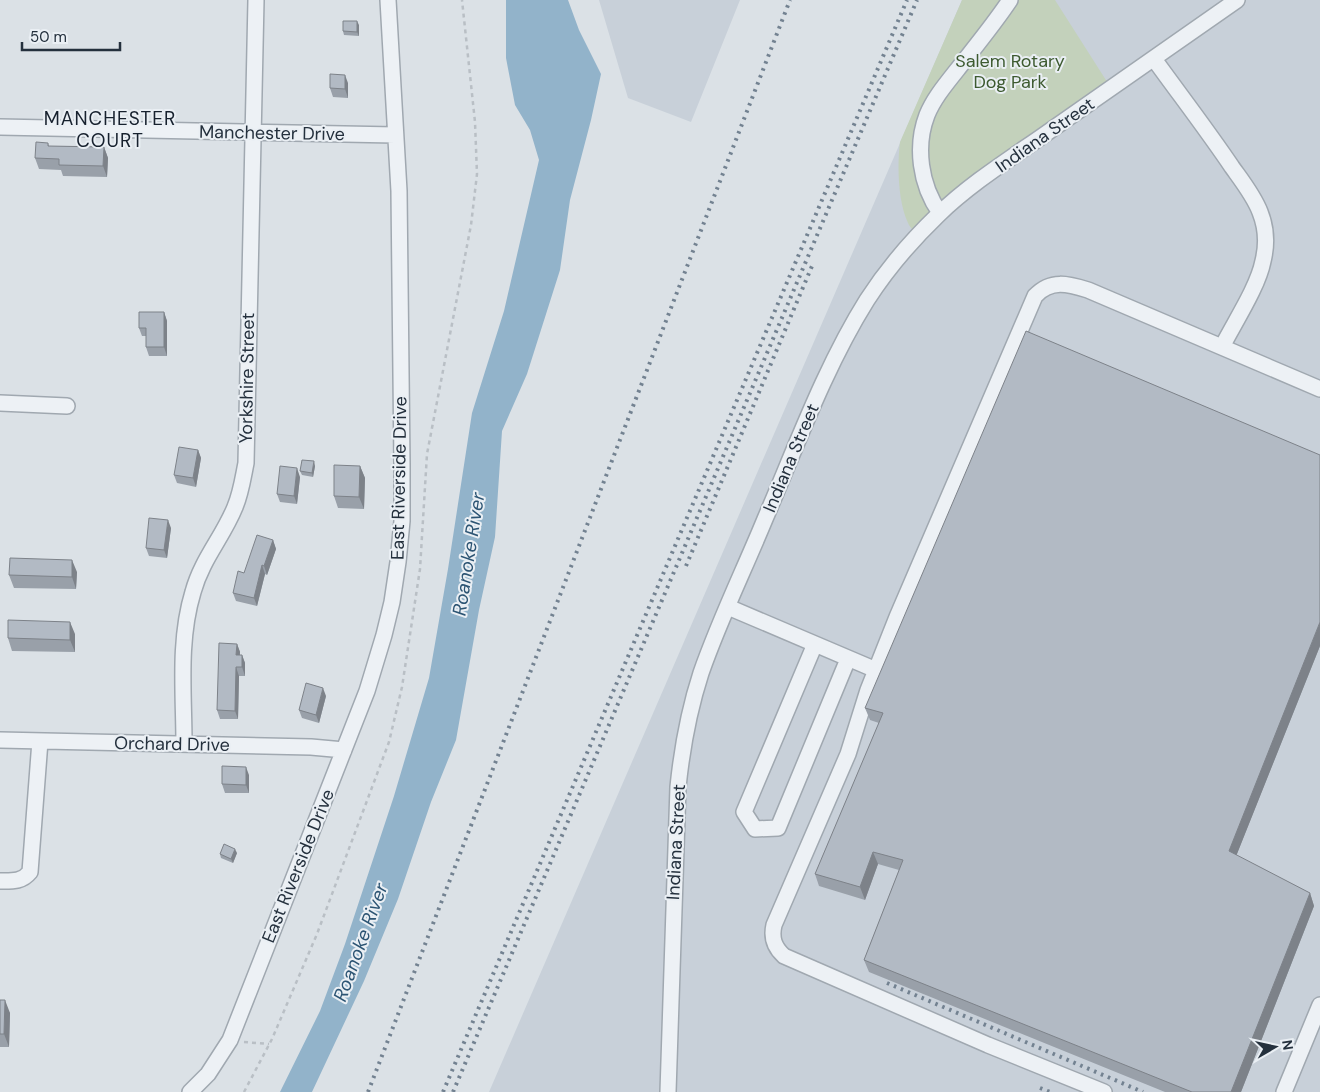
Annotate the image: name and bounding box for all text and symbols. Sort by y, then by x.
scale bar [22,20,120,52]
text: 50 m [30,27,67,47]
park label: Salem Rotary Dog Park [955,49,1065,94]
street label: Indiana Street [991,92,1099,178]
district label: MANCHESTER COURT [44,106,176,153]
street label: Manchester Drive [199,120,345,146]
street label: Yorkshire Street [234,312,260,444]
street label: East Riverside Drive [386,396,412,560]
street label: Indiana Street [757,400,825,516]
water label: Roanoke River [446,490,491,617]
street label: Orchard Drive [114,731,230,757]
street label: Indiana Street [661,784,691,900]
street label: East Riverside Drive [256,786,340,946]
water label: Roanoke River [327,879,394,1005]
north arrow [1250,1022,1300,1072]
text: N [1278,1039,1298,1051]

